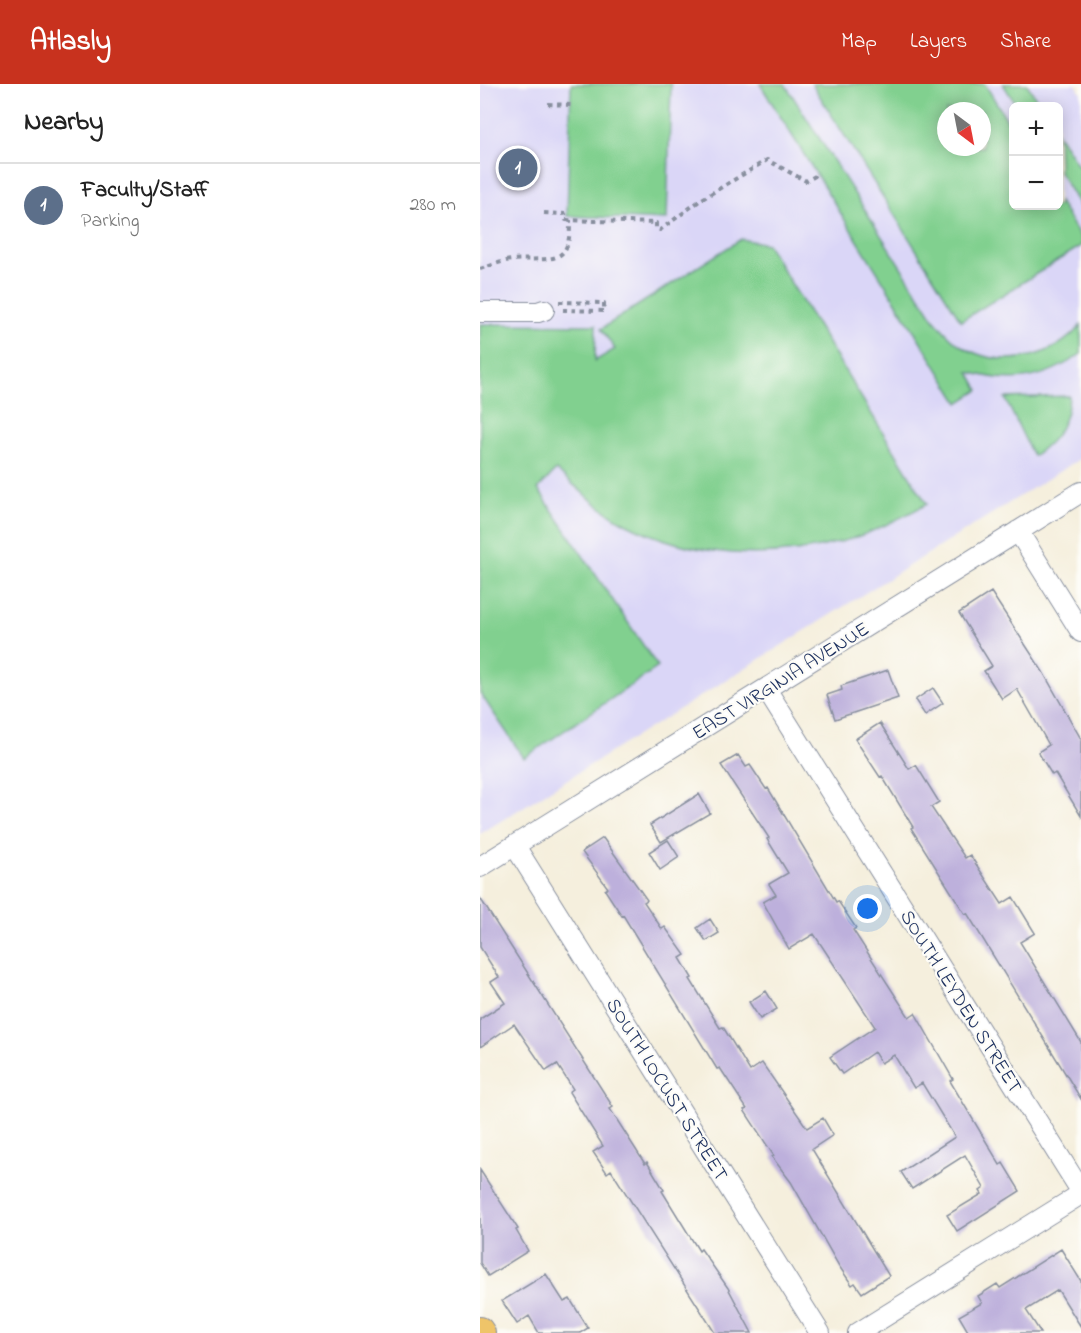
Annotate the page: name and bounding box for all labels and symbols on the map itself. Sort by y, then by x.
north arrow [937,102,991,156]
pin: 1 [498,146,537,190]
street label: EAST VIRGINIA AVENUE [687,616,875,748]
your location [853,894,882,923]
street label: SOUTH LEYDEN STREET [891,905,1028,1100]
street label: SOUTH LOCUST STREET [598,993,734,1188]

